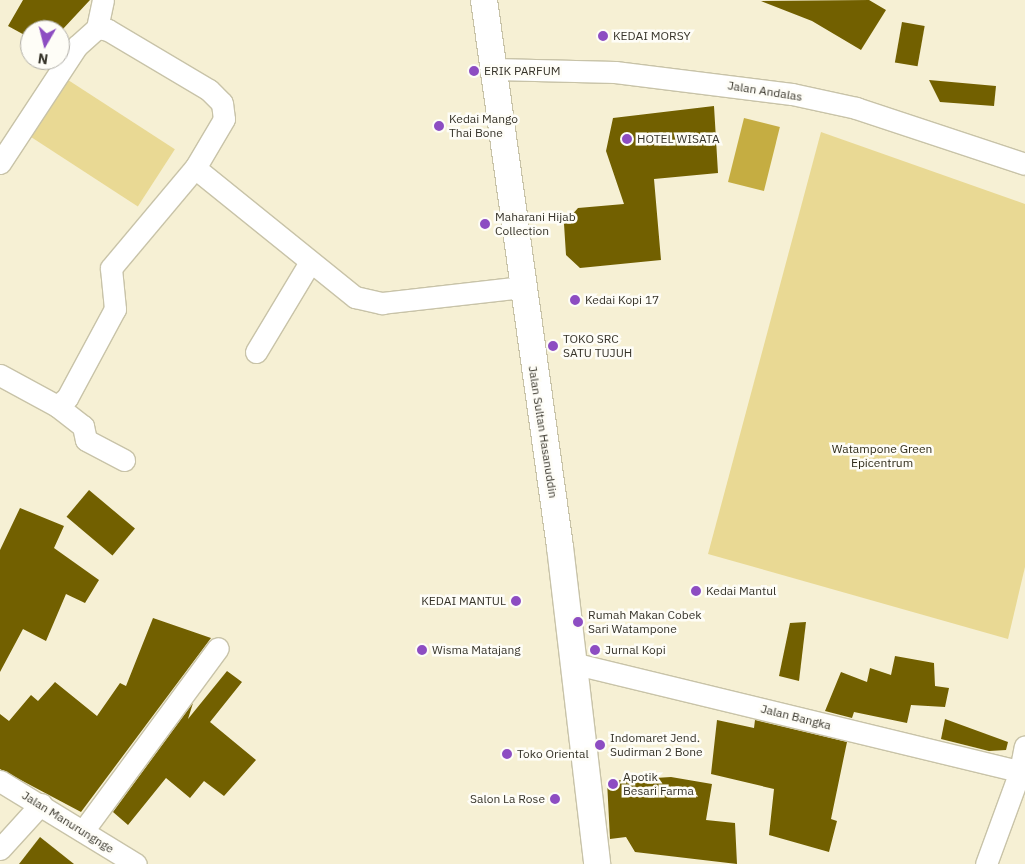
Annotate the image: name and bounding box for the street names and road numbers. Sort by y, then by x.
street label: Jalan Andalas [727,78,803,104]
street label: Jalan Sultan Hasanuddin [525,365,561,499]
street label: Jalan Bangka [759,701,833,733]
street label: Jalan Manurungnge [19,788,117,856]

